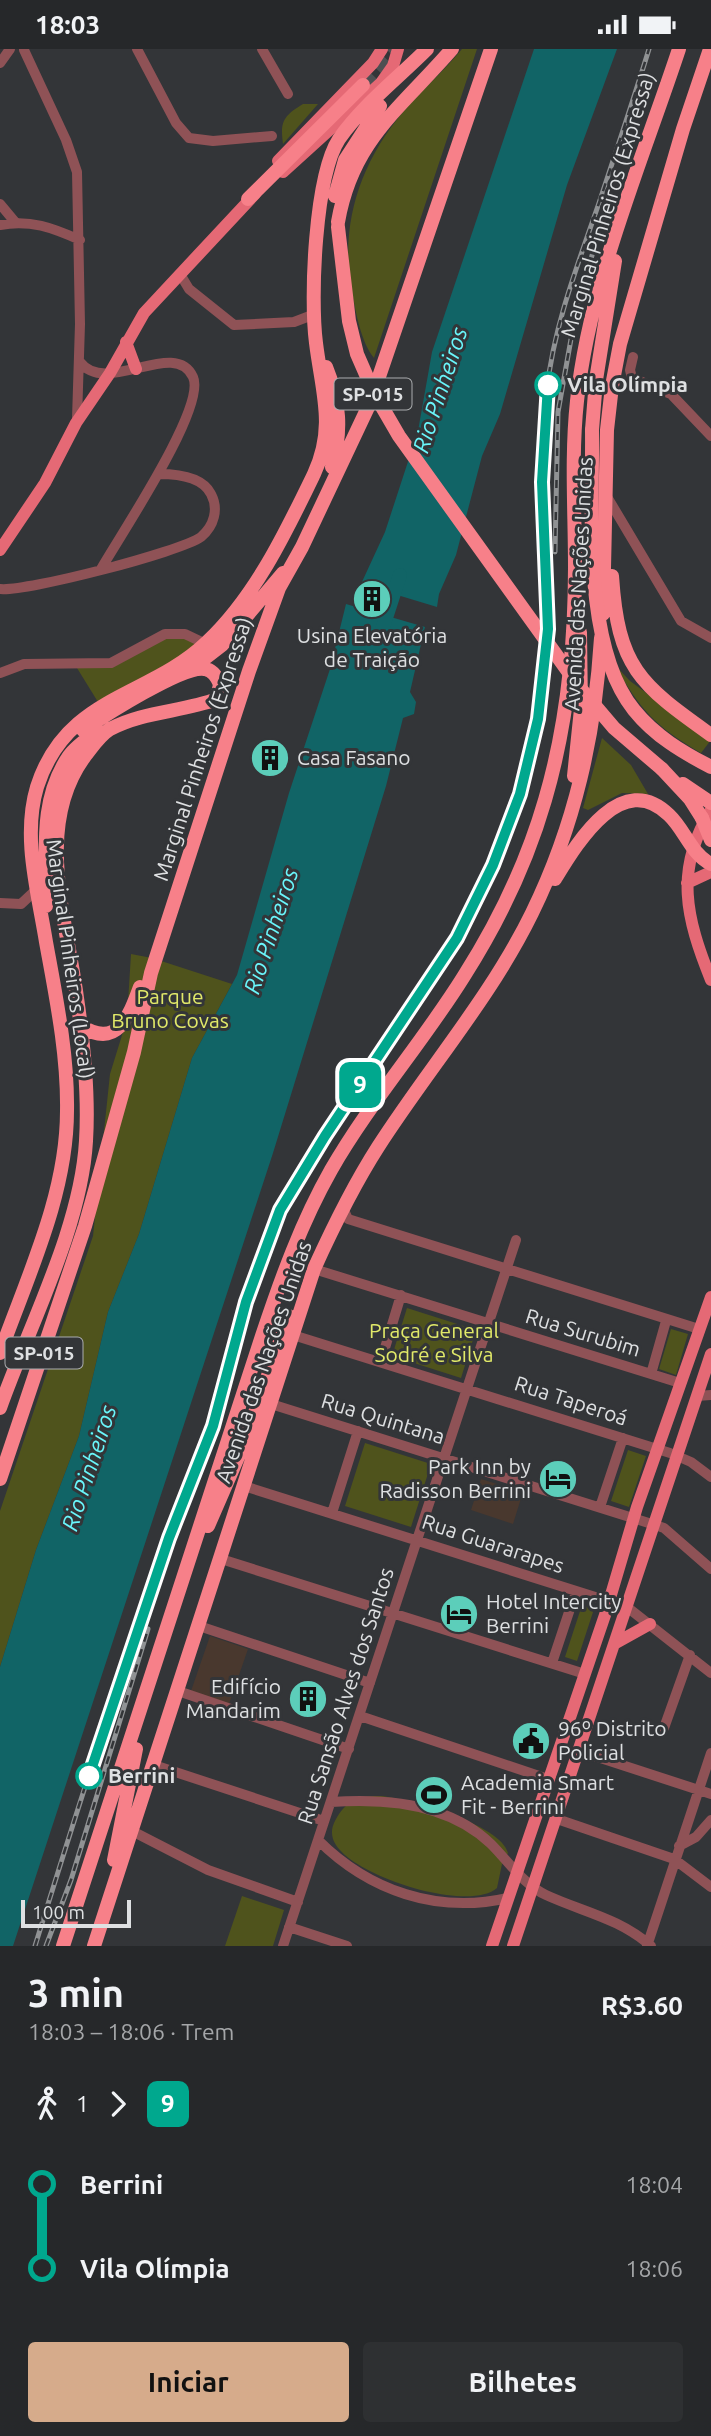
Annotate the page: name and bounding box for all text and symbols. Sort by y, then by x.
text: 18:03 [35,10,100,39]
street label: Marginal Pinheiros (Expressa) [555,69,659,340]
water label: Rio Pinheiros [407,324,472,456]
marker: Vila Olímpia [535,372,561,398]
place label: Vila Olímpia [567,372,688,396]
road number: SP-015 [334,379,412,409]
street label: Avenida das Nações Unidas [559,456,597,711]
building icon: Usina Elevatória de Traição [351,578,393,620]
street label: Marginal Pinheiros (Expressa) [148,614,256,884]
place label: Usina Elevatória de Traição [297,623,447,671]
building icon: Casa Fasano [249,737,291,779]
place label: Casa Fasano [297,745,411,769]
street label: Marginal Pinheiros (Local) [42,837,100,1080]
water label: Rio Pinheiros [238,865,303,997]
park label: Parque Bruno Covas [111,984,229,1032]
line badge: 9 [337,1062,383,1108]
text: 9 [353,1071,367,1098]
street label: Avenida das Nações Unidas [210,1238,316,1486]
street label: Rua Surubim [523,1303,644,1361]
park label: Praça General Sodré e Silva [369,1318,499,1366]
road number: SP-015 [5,1337,82,1369]
street label: Rua Taperoá [512,1371,631,1430]
street label: Rua Quintana [319,1388,448,1448]
water label: Rio Pinheiros [56,1402,121,1534]
place label: Park Inn by Radisson Berrini [379,1454,531,1502]
hotel icon: Park Inn by Radisson Berrini [537,1458,579,1500]
street label: Rua Guararapes [419,1509,567,1577]
street label: Rua Sansão Alves dos Santos [292,1564,398,1827]
place label: Hotel Intercity Berrini [486,1589,621,1637]
hotel icon: Hotel Intercity Berrini [438,1593,480,1635]
place label: Edifício Mandarim [186,1674,281,1722]
building icon: Edifício Mandarim [287,1678,329,1720]
place label: 96º Distrito Policial [558,1716,667,1764]
public building icon: 96º Distrito Policial [510,1720,552,1762]
marker: Berrini [76,1763,102,1789]
place label: Berrini [108,1763,175,1787]
place label: Academia Smart Fit - Berrini [461,1770,614,1818]
sports icon: Academia Smart Fit - Berrini [413,1774,455,1816]
scale bar [21,1897,131,1929]
text: 100 m [32,1901,85,1923]
text: 3 min [28,1972,124,2014]
text: R$3.60 [601,1991,683,2020]
text: 18:03 – 18:06 · Trem [28,2019,234,2044]
icon: walk [28,2085,66,2123]
icon: forward [99,2085,137,2123]
text: 9 [161,2090,175,2117]
text: 1 [76,2091,89,2116]
text: Berrini [80,2170,163,2199]
text: 18:04 [625,2172,683,2197]
text: Vila Olímpia [80,2254,230,2283]
text: 18:06 [625,2256,683,2281]
button: Iniciar [28,2342,349,2422]
button: Bilhetes [363,2342,683,2422]

